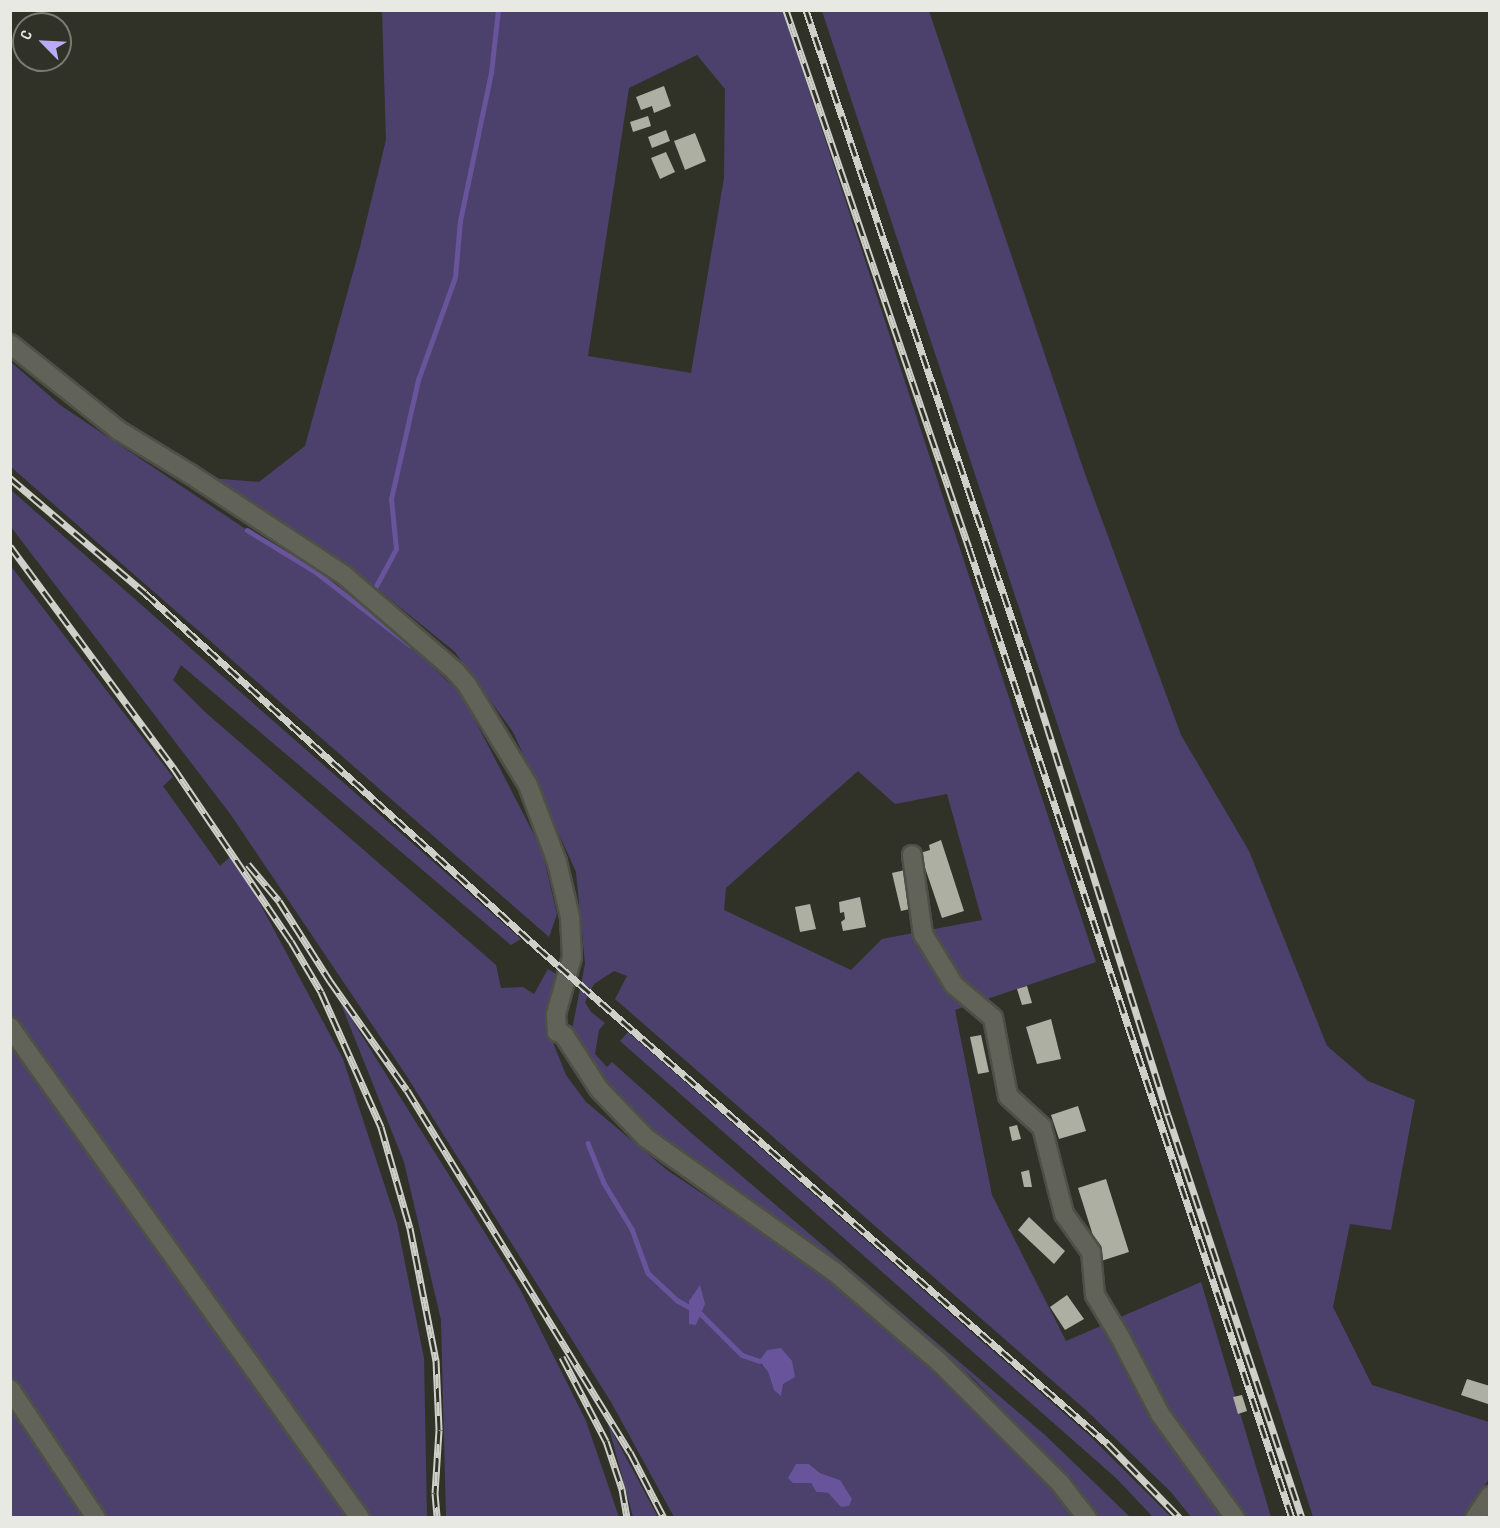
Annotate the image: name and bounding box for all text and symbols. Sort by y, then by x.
north arrow [12,12,72,72]
text: С [17,28,37,43]

